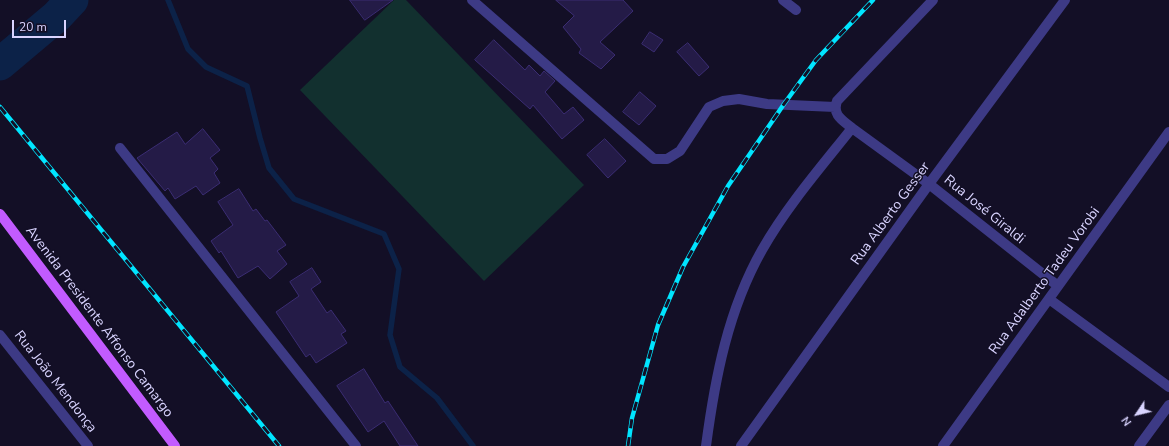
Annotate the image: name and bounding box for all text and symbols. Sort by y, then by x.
scale bar [14,12,68,38]
text: 20 m [19,19,47,35]
street label: Rua Alberto Gesser [848,159,934,269]
street label: Rua José Giraldi [940,172,1028,248]
street label: Rua Adalberto Tadeu Vorobi [986,204,1104,358]
street label: Avenida Presidente Affonso Camargo [22,223,176,421]
street label: Rua João Mendonça [10,328,100,436]
north arrow [1117,394,1157,434]
text: N [1118,414,1135,429]

